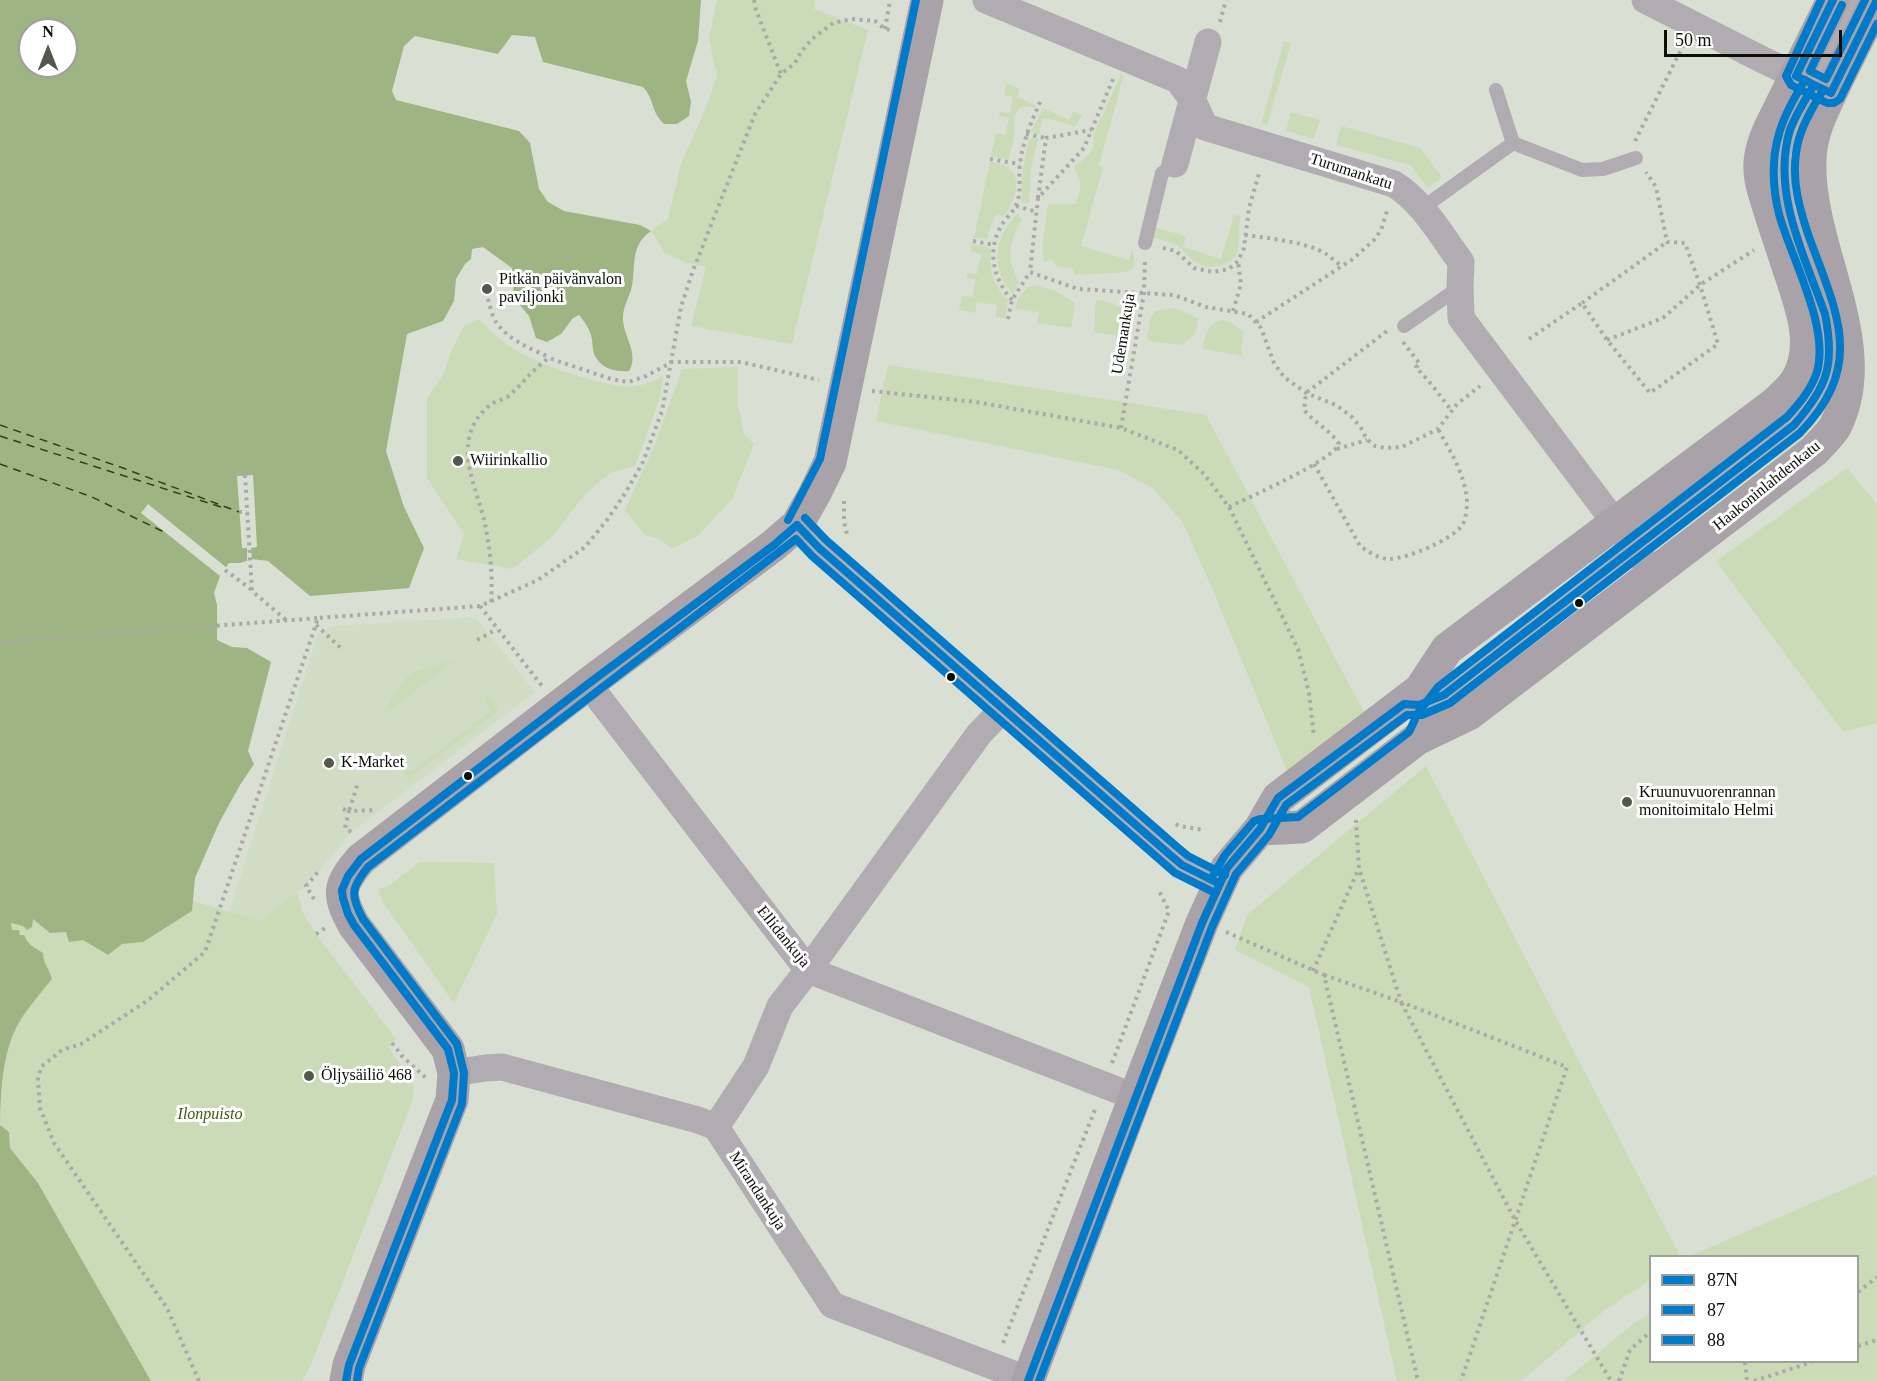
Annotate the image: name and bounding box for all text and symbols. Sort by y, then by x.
north arrow [18,18,78,78]
scale bar [1667,18,1846,56]
text: N [42,23,54,40]
text: 50 m [1675,30,1712,50]
street label: Turumankatu [1307,150,1395,194]
place label: Pitkän päivänvalon paviljonki [499,270,622,308]
marker: Pitkän päivänvalon paviljonki [480,282,494,296]
street label: Udemankuja [1108,292,1140,376]
street label: Haakoninlahdenkatu [1710,437,1824,535]
place label: Wiirinkallio [470,451,548,471]
marker: Wiirinkallio [451,454,465,468]
unlabelled marker [1573,597,1585,609]
unlabelled marker [945,671,957,683]
place label: K-Market [341,753,404,773]
marker: K-Market [322,756,336,770]
unlabelled marker [462,770,474,782]
place label: Kruunuvuorenrannan monitoimitalo Helmi [1639,783,1776,821]
marker: Kruunuvuorenrannan monitoimitalo Helmi [1620,795,1634,809]
street label: Ellidankuja [752,902,814,972]
place label: Öljysäiliö 468 [321,1066,412,1086]
marker: Öljysäiliö 468 [302,1069,316,1083]
park label: Ilonpuisto [178,1105,242,1125]
street label: Mirandankuja [725,1148,789,1234]
legend [1649,1255,1859,1363]
text: 87N [1707,1270,1738,1290]
text: 87 [1707,1300,1725,1320]
text: 88 [1707,1330,1725,1350]

